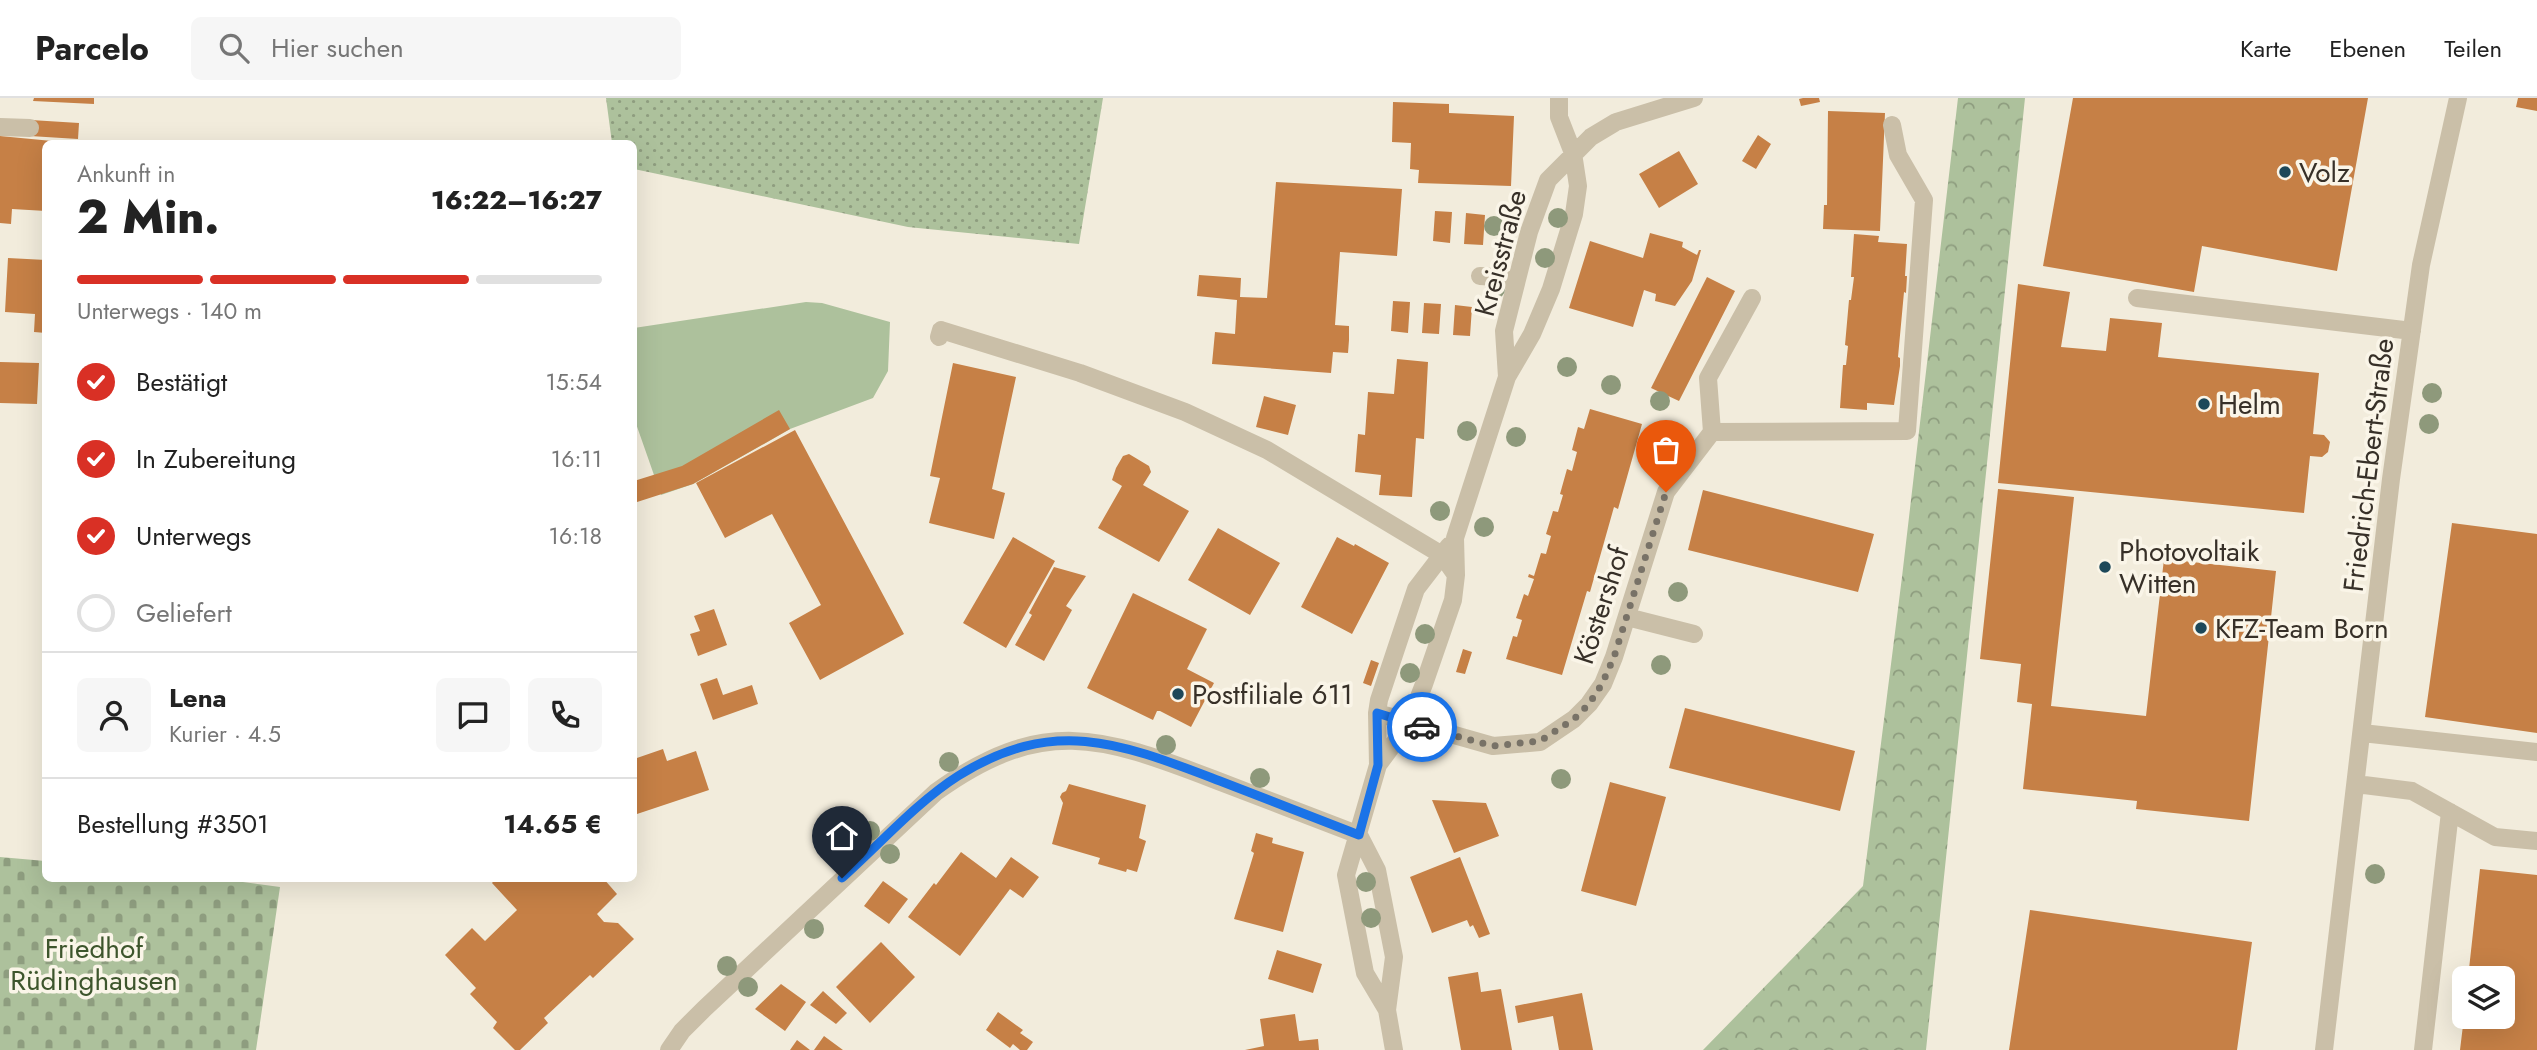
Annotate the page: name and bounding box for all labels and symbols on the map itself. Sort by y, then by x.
place label: Volz [2299,152,2350,193]
marker: Volz [2277,164,2293,180]
street label: Kreisstraße [1464,185,1537,321]
street label: Friedrich-Ebert-Straße [2333,336,2404,594]
place label: Helm [2218,384,2281,425]
marker: Helm [2196,396,2212,412]
pin [1636,420,1696,492]
place label: Photovoltaik Witten [2119,531,2260,604]
street label: Köstershof [1563,540,1640,669]
marker: Photovoltaik Witten [2097,559,2113,575]
place label: KFZ-Team Born [2215,608,2389,649]
marker: KFZ-Team Born [2193,620,2209,636]
place label: Postfiliale 611 [1192,674,1353,715]
marker: Postfiliale 611 [1170,686,1186,702]
courier [1387,692,1457,762]
pin [812,806,872,878]
park label: Friedhof Rüdinghausen [10,928,178,1001]

